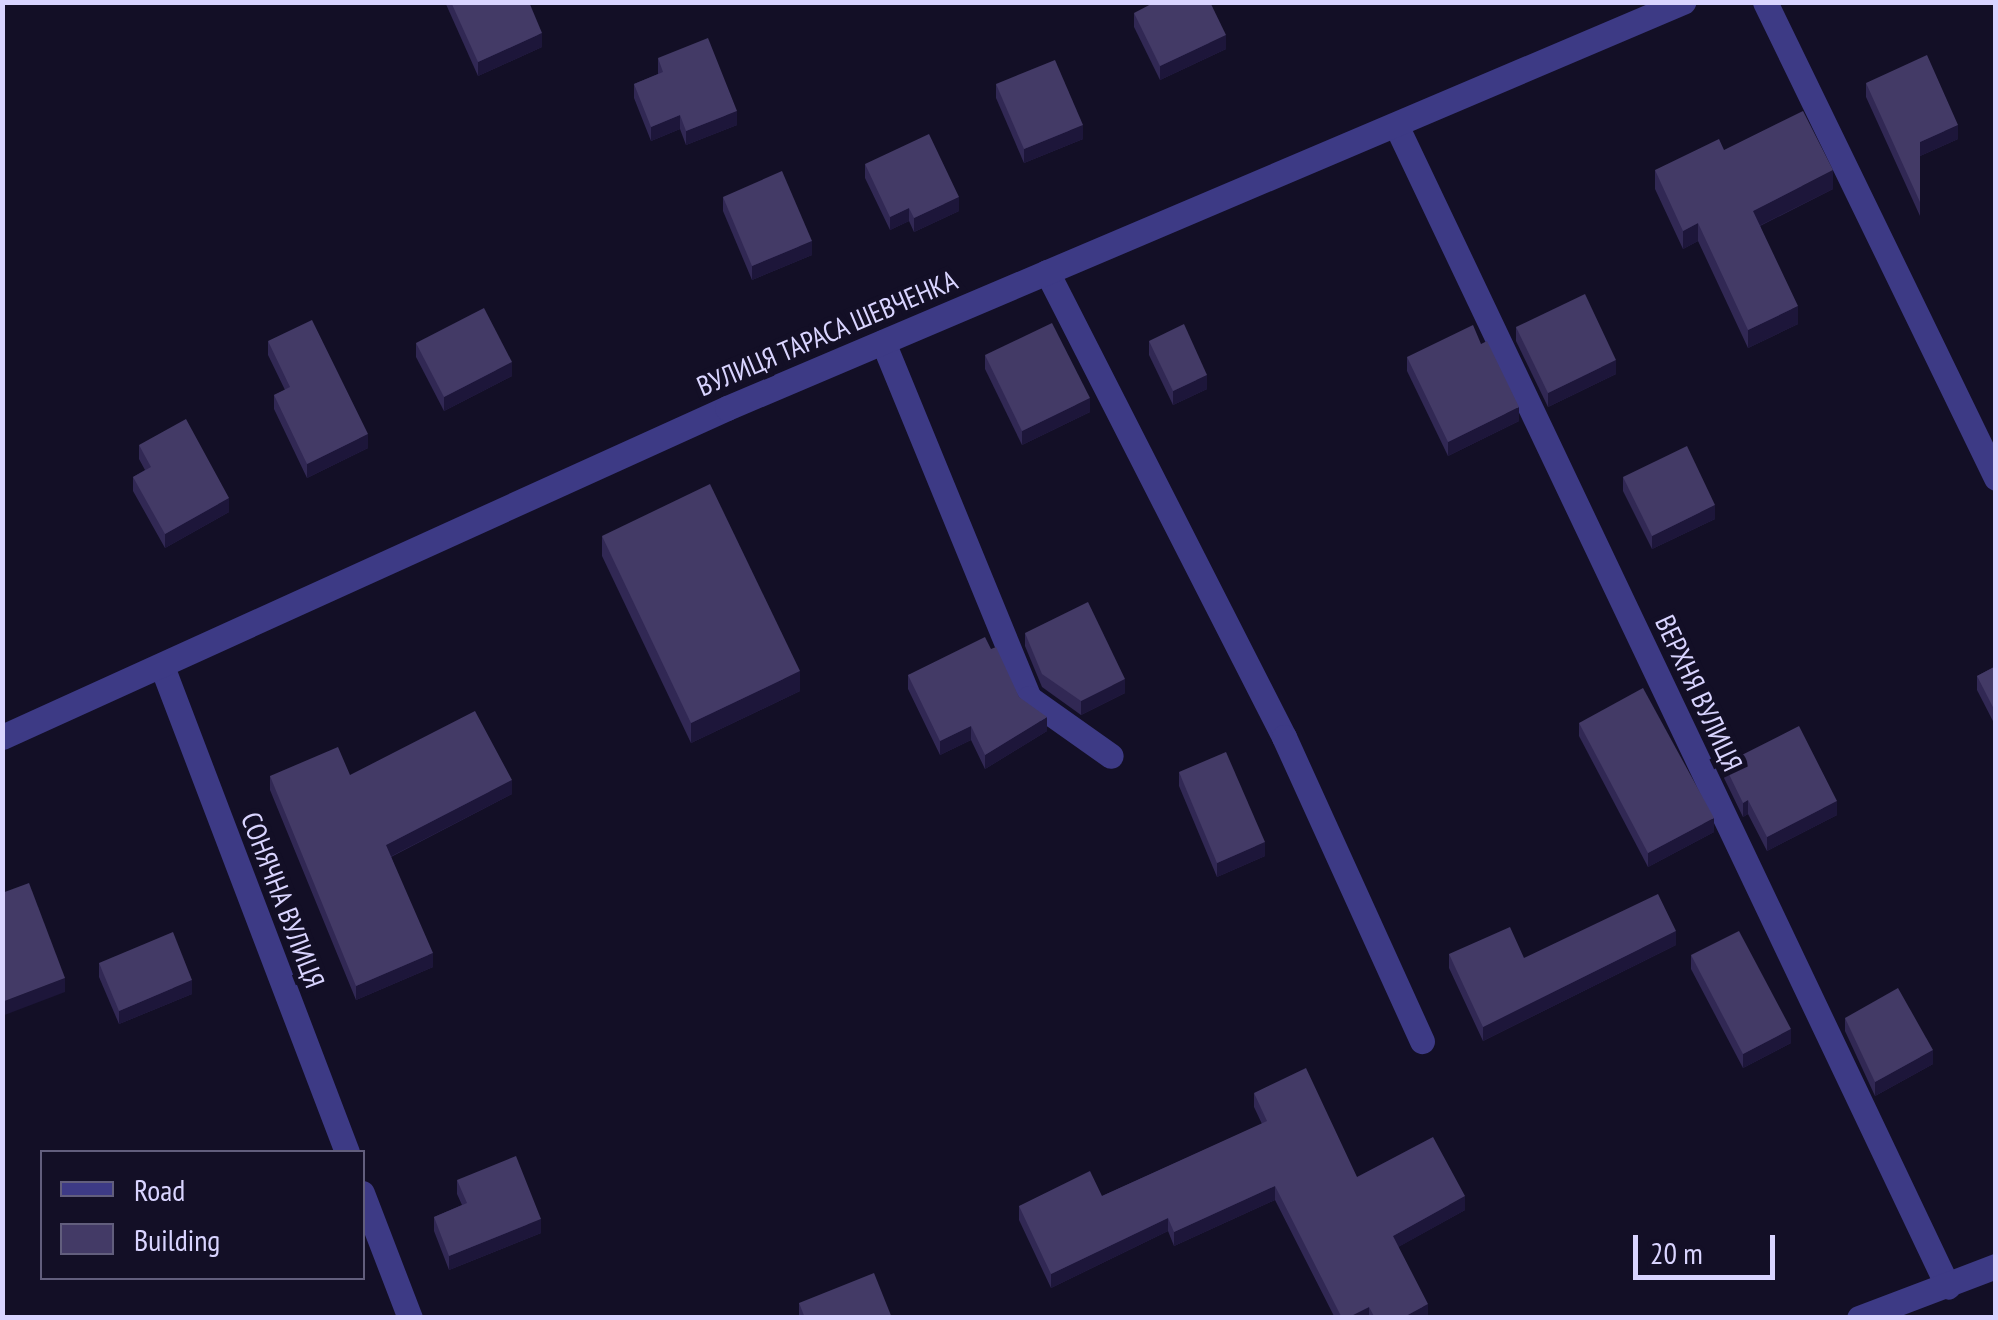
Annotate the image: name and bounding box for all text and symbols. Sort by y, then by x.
street label: ВУЛИЦЯ ТАРАСА ШЕВЧЕНКА [691,263,963,403]
street label: ВЕРХНЯ ВУЛИЦЯ [1648,610,1750,776]
street label: СОНЯЧНА ВУЛИЦЯ [234,807,332,993]
legend [40,1150,365,1280]
text: Road [134,1170,185,1209]
scale bar [1638,1215,1780,1277]
text: Building [134,1220,220,1259]
text: 20 m [1650,1233,1703,1272]

